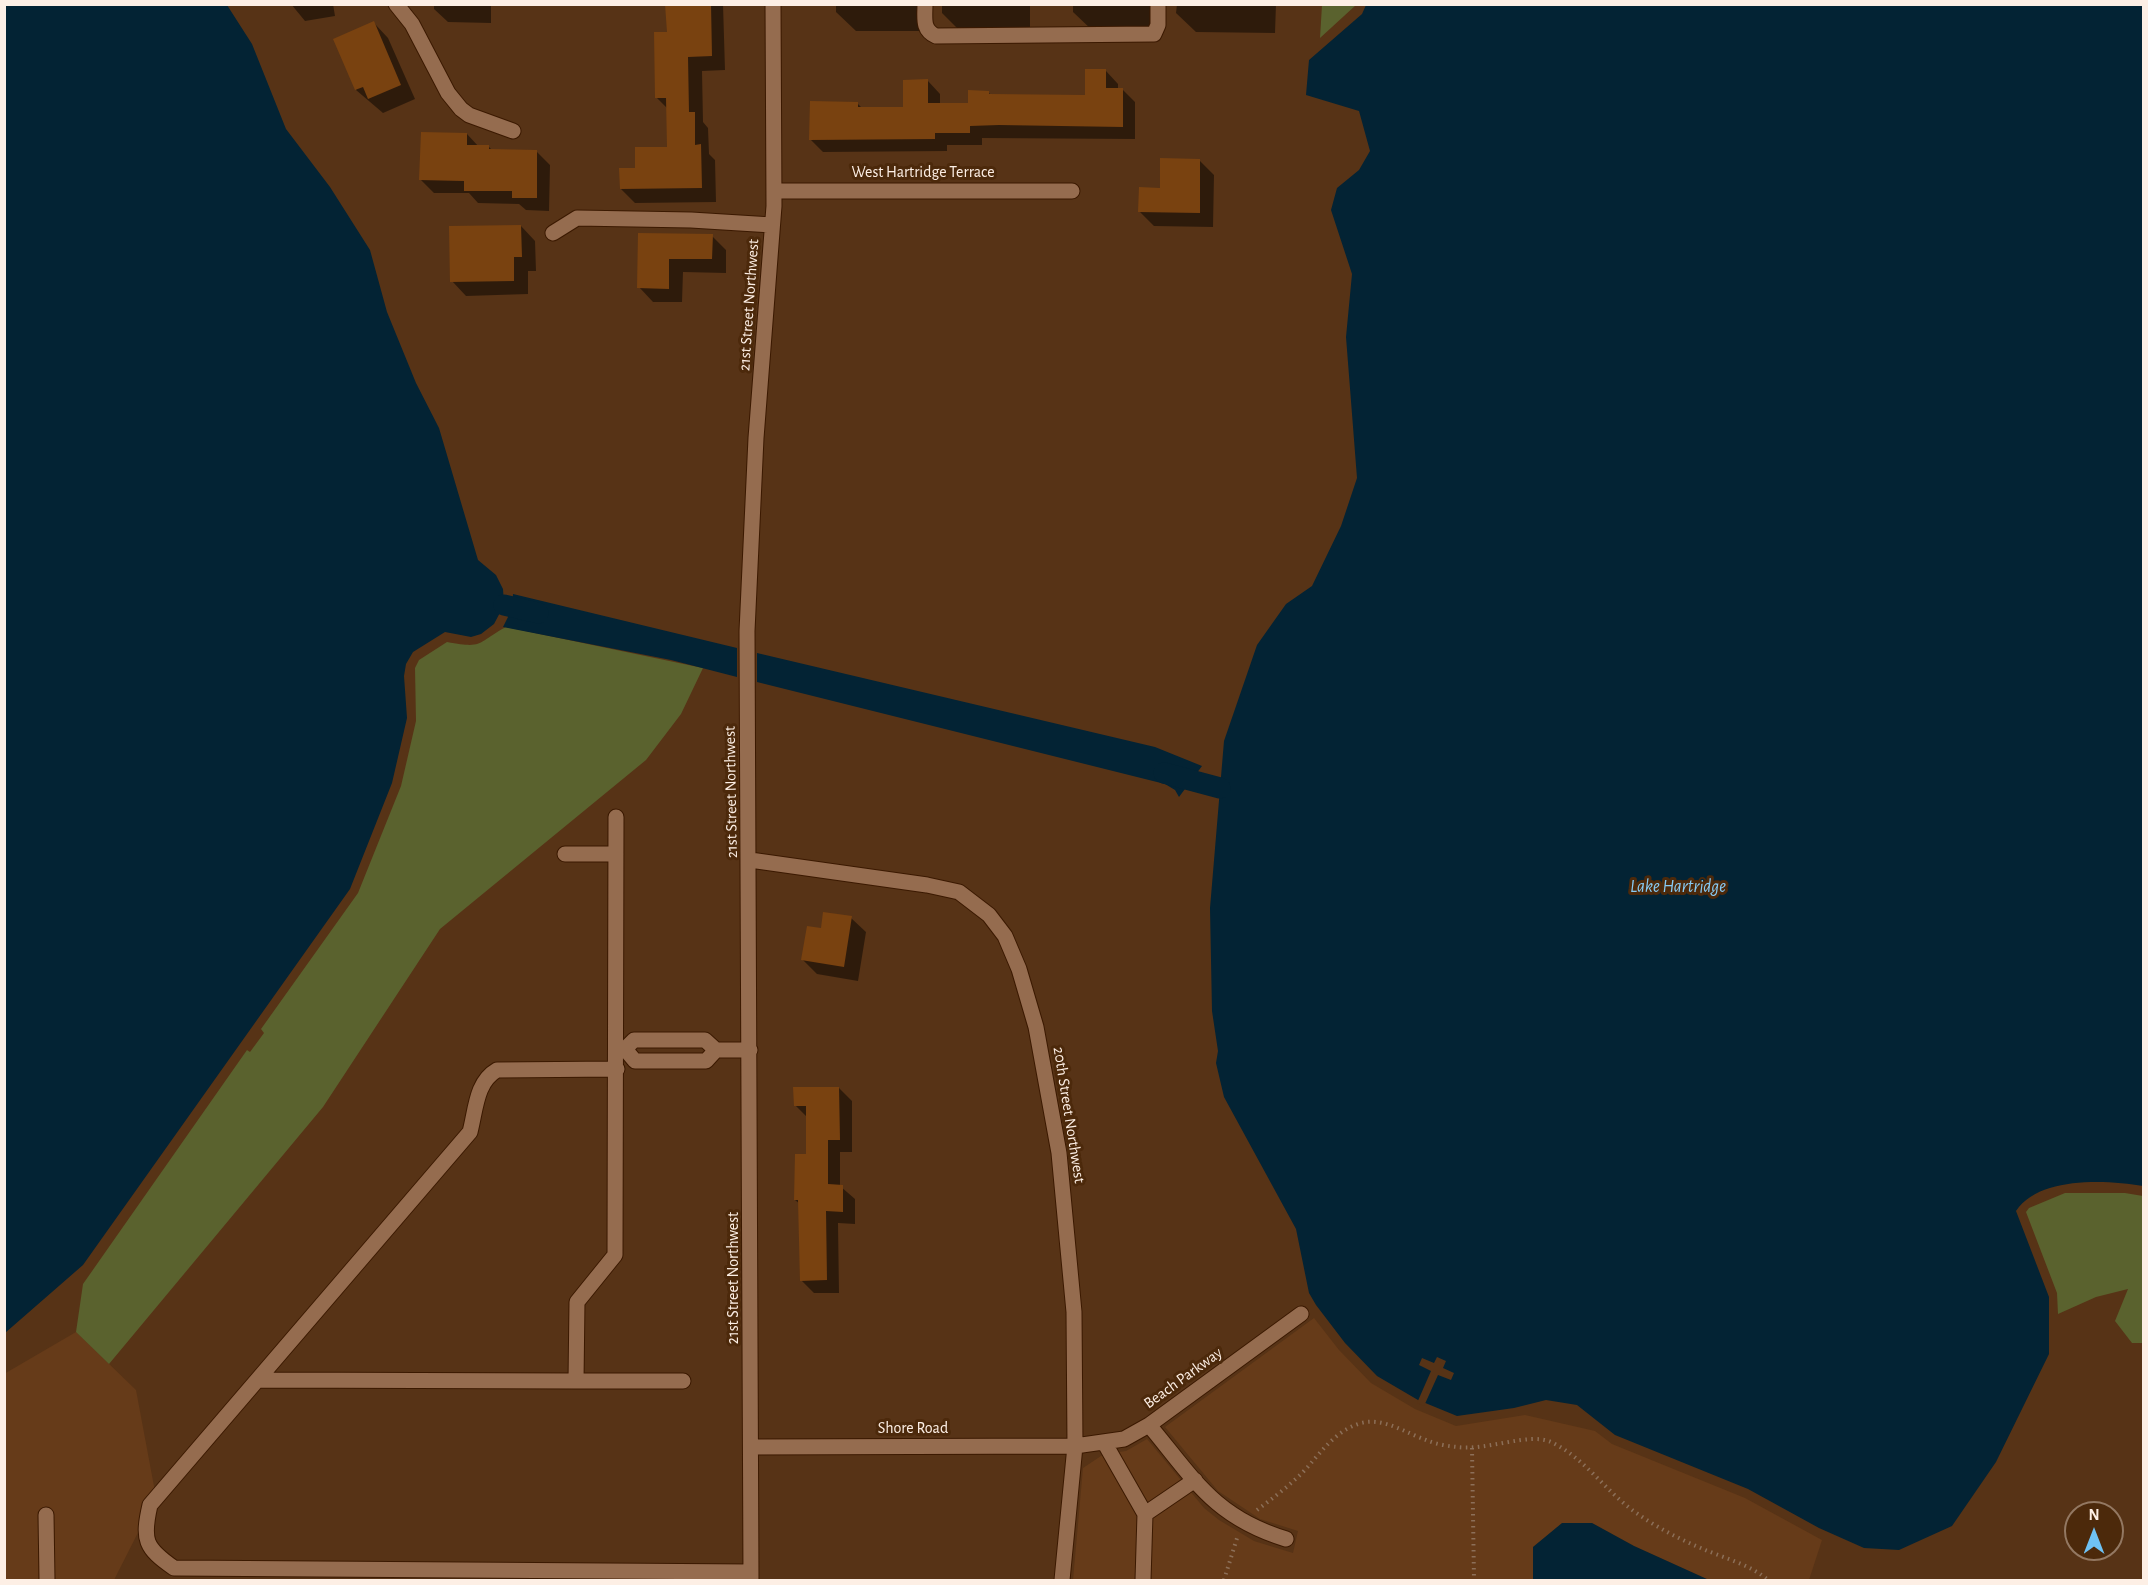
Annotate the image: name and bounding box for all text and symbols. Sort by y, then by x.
street label: West Hartridge Terrace [851,162,995,182]
street label: 21st Street Northwest [735,238,763,372]
street label: 21st Street Northwest [720,726,742,858]
water label: Lake Hartridge [1630,876,1726,898]
street label: 20th Street Northwest [1049,1046,1089,1184]
street label: 21st Street Northwest [723,1212,743,1344]
street label: Beach Parkway [1140,1343,1226,1413]
street label: Shore Road [878,1418,948,1438]
north arrow [2064,1501,2124,1561]
text: N [2088,1507,2100,1523]

